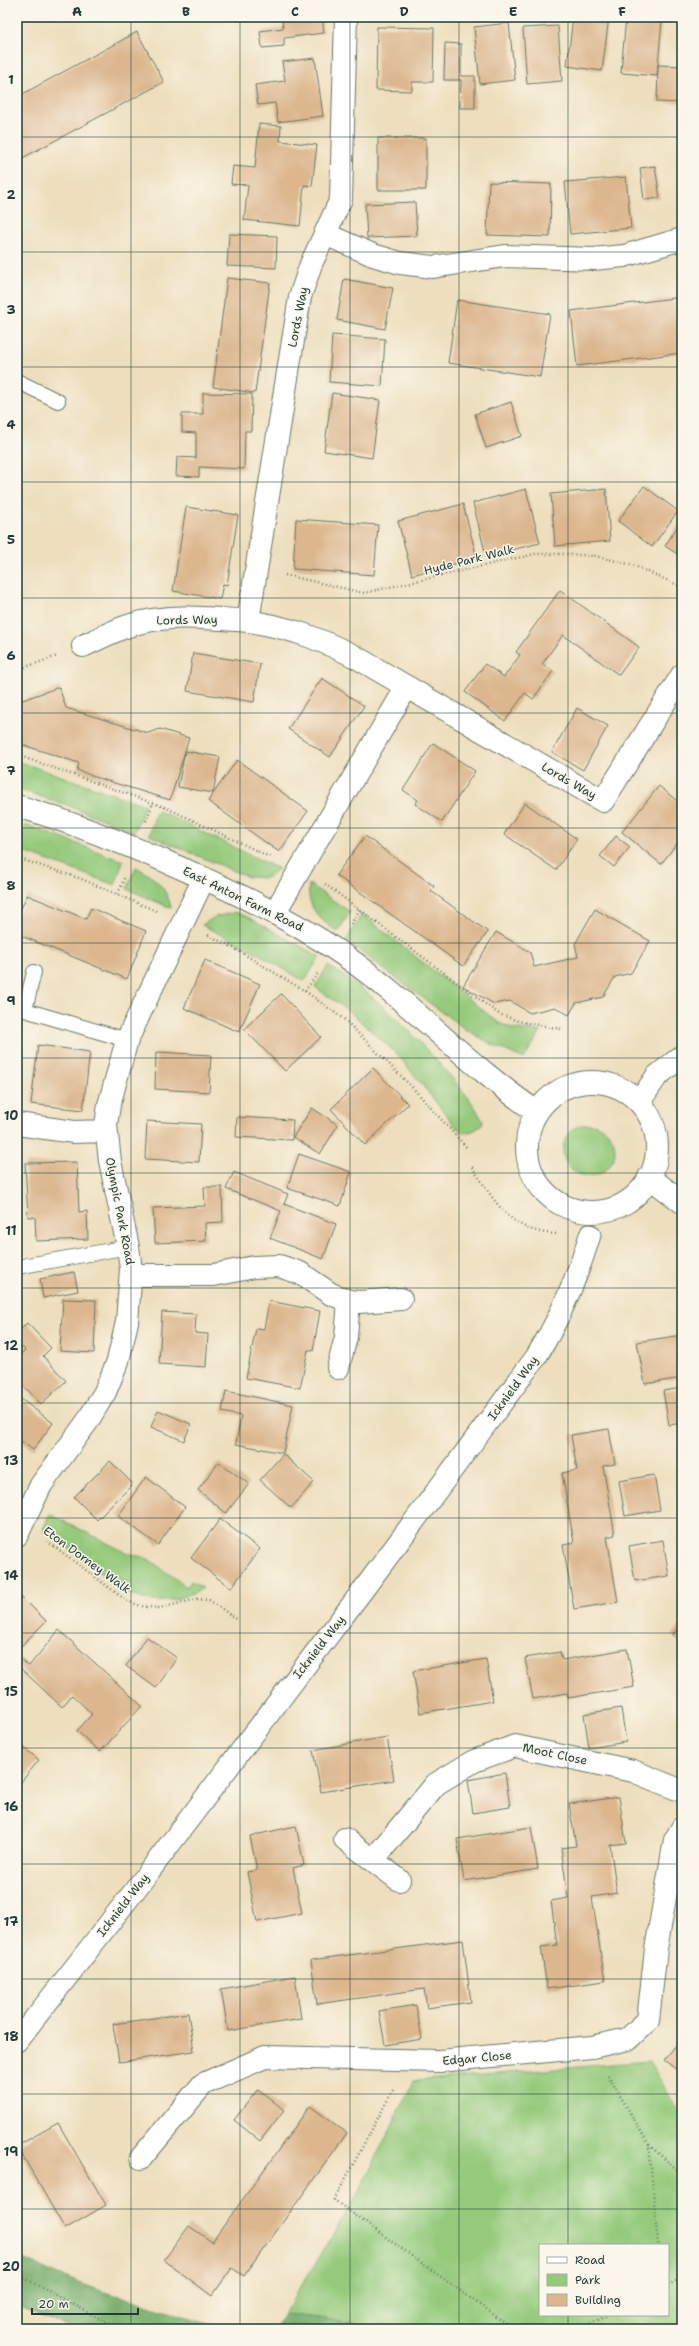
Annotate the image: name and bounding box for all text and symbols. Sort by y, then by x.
text: A [72,3,82,20]
text: B [182,3,190,20]
text: C [291,3,299,20]
text: D [399,3,409,20]
text: E [509,3,518,20]
text: F [618,3,626,20]
text: 1 [8,71,14,88]
text: 2 [6,186,16,203]
street label: Lords Way [284,285,312,349]
text: 3 [6,301,16,318]
text: 4 [6,416,16,433]
text: 5 [7,531,15,548]
street label: Hyde Park Walk [422,541,516,579]
street label: Lords Way [156,611,218,629]
text: 6 [6,647,16,664]
street label: Lords Way [538,759,600,803]
text: 7 [6,762,16,779]
street label: East Anton Farm Road [180,863,306,935]
text: 8 [6,877,16,894]
text: 9 [6,992,16,1009]
text: 10 [4,1107,18,1124]
street label: Olympic Park Road [102,1156,138,1267]
text: 11 [5,1222,17,1239]
text: 12 [4,1337,18,1354]
street label: Icknield Way [484,1352,542,1423]
text: 13 [4,1452,18,1469]
street label: Eton Dorney Walk [40,1523,134,1597]
text: 14 [4,1567,18,1584]
street label: Icknield Way [289,1612,349,1682]
text: 15 [4,1683,18,1700]
street label: Moot Close [521,1739,589,1769]
text: 16 [4,1798,18,1815]
street label: Icknield Way [93,1870,153,1940]
text: 17 [4,1913,18,1930]
text: 18 [4,2028,18,2045]
street label: Edgar Close [442,2047,512,2069]
text: 19 [4,2143,18,2160]
legend [539,2244,669,2316]
text: Road [575,2252,606,2268]
text: 20 [2,2258,20,2275]
text: Park [575,2272,601,2288]
scale bar [32,2290,138,2316]
text: Building [575,2292,621,2308]
text: 20 m [38,2296,69,2312]

